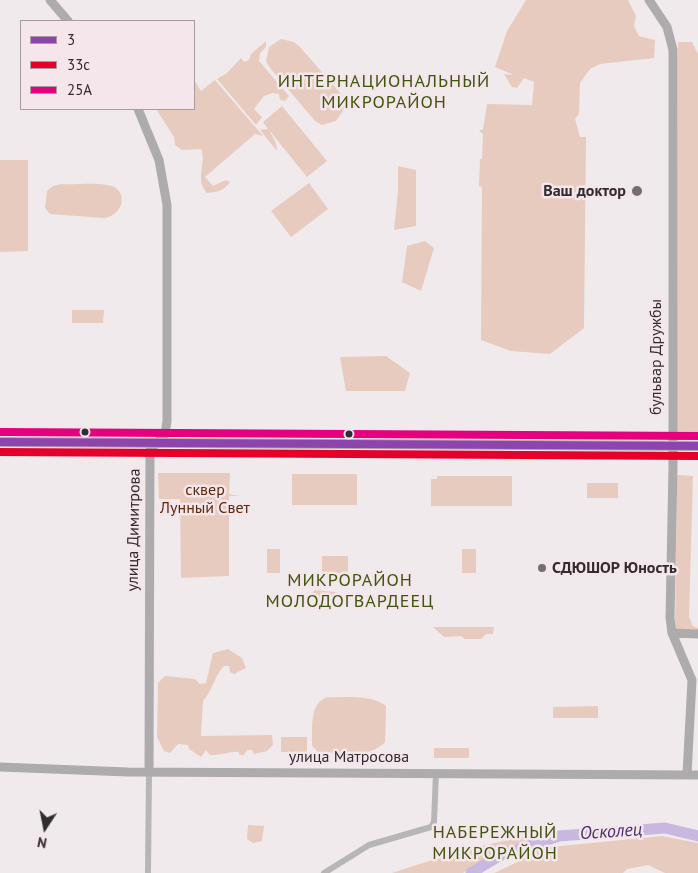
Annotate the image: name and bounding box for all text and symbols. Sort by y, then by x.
legend [20,20,195,110]
text: 3 [67,30,75,49]
text: 33с [67,55,90,74]
district label: ИНТЕРНАЦИОНАЛЬНЫЙ МИКРОРАЙОН [276,71,492,114]
text: 25А [67,80,92,99]
place label: Ваш доктор [543,181,626,201]
marker: Ваш доктор [630,184,644,198]
street label: бульвар Дружбы [646,299,666,415]
unlabelled marker [80,427,90,437]
unlabelled marker [344,429,354,439]
street label: улица Димитрова [123,468,145,592]
park label: сквер Лунный Свет [160,480,250,518]
place label: СДЮШОР Юность [552,558,677,578]
marker: СДЮШОР Юность [536,562,548,574]
district label: МИКРОРАЙОН МОЛОДОГВАРДЕЕЦ [264,570,436,612]
street label: улица Матросова [289,747,409,767]
north arrow [20,803,70,853]
water label: Осколец [579,819,643,845]
district label: НАБЕРЕЖНЫЙ МИКРОРАЙОН [431,822,559,864]
text: N [36,833,48,852]

